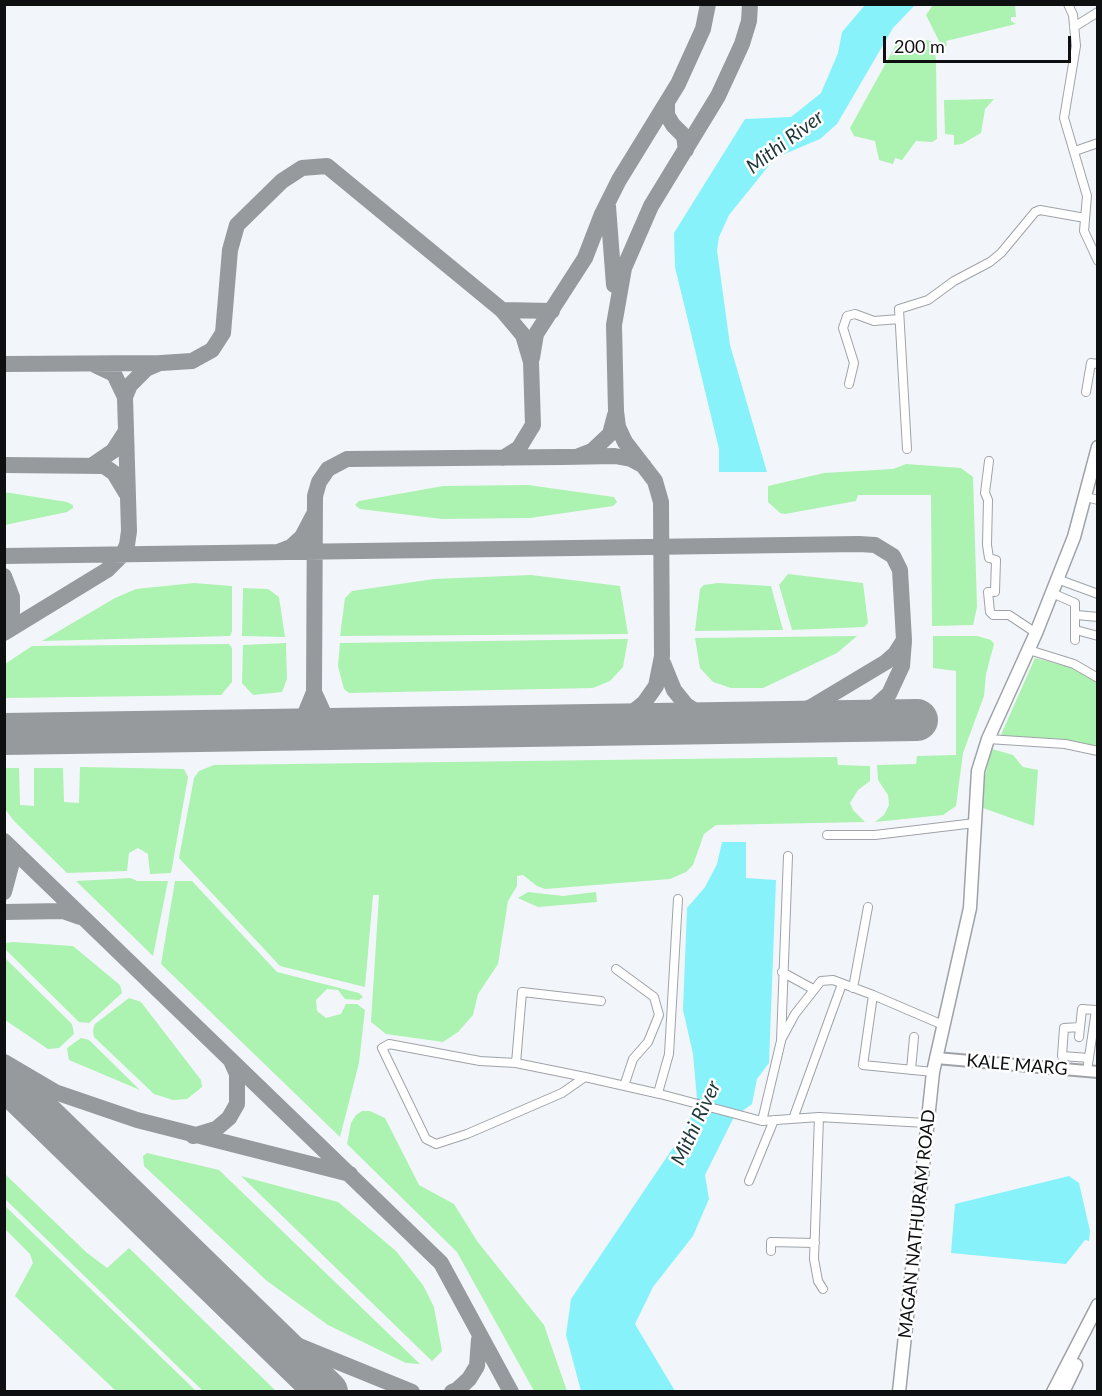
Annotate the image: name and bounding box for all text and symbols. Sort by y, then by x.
scale bar [886,24,1074,62]
text: 200 m [894,35,945,57]
water label: Mithi River [742,105,828,179]
street label: KALE MARG [965,1050,1069,1080]
water label: Mithi River [666,1077,726,1169]
street label: MAGAN NATHURAM ROAD [894,1108,940,1340]

